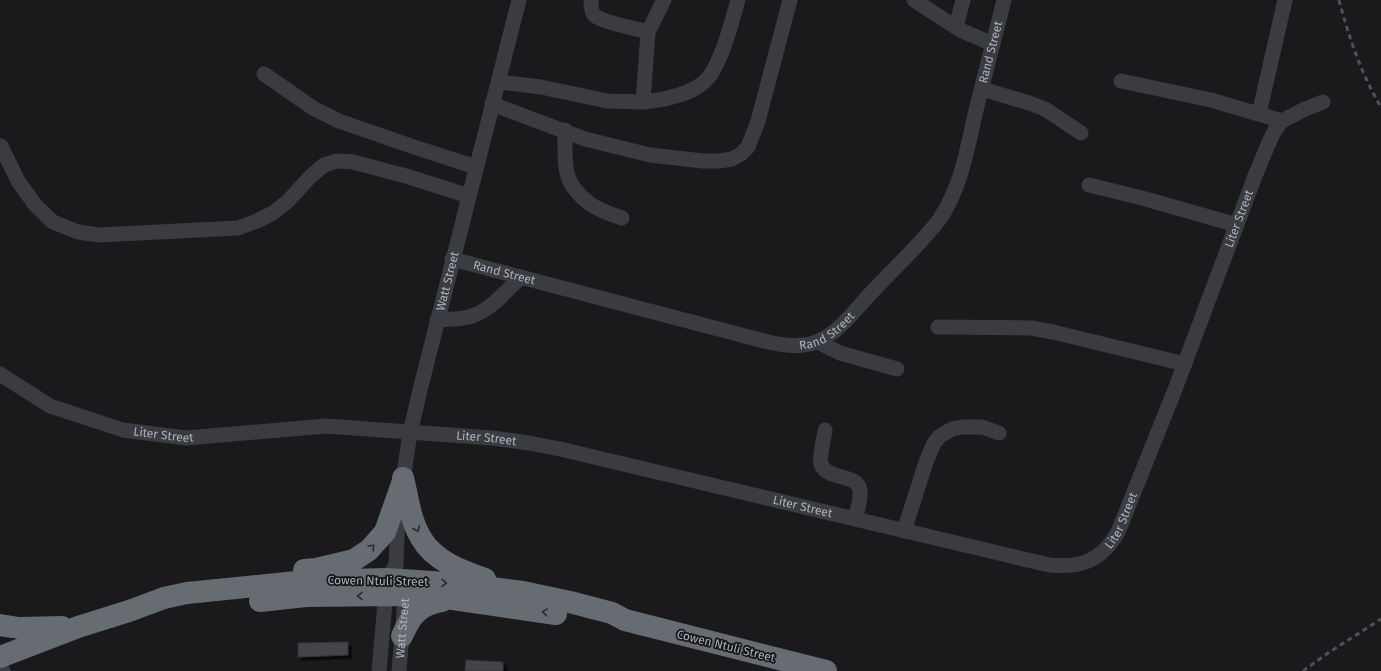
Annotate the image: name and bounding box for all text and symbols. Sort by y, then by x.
street label: Rand Street [976,19,1005,85]
street label: Liter Street [1222,187,1256,250]
street label: Watt Street [433,249,462,312]
street label: Rand Street [472,258,537,288]
street label: Rand Street [798,309,858,352]
street label: Liter Street [133,424,195,445]
street label: Liter Street [456,428,518,448]
street label: Liter Street [1102,490,1140,552]
street label: Liter Street [772,493,834,521]
one-way arrow [412,525,420,532]
one-way arrow [367,544,374,552]
street label: Cowen Ntuli Street [327,573,429,589]
one-way arrow [441,578,447,587]
one-way arrow [357,592,363,600]
street label: Watt Street [393,597,412,659]
one-way arrow [542,608,548,617]
street label: Cowen Ntuli Street [675,627,777,665]

